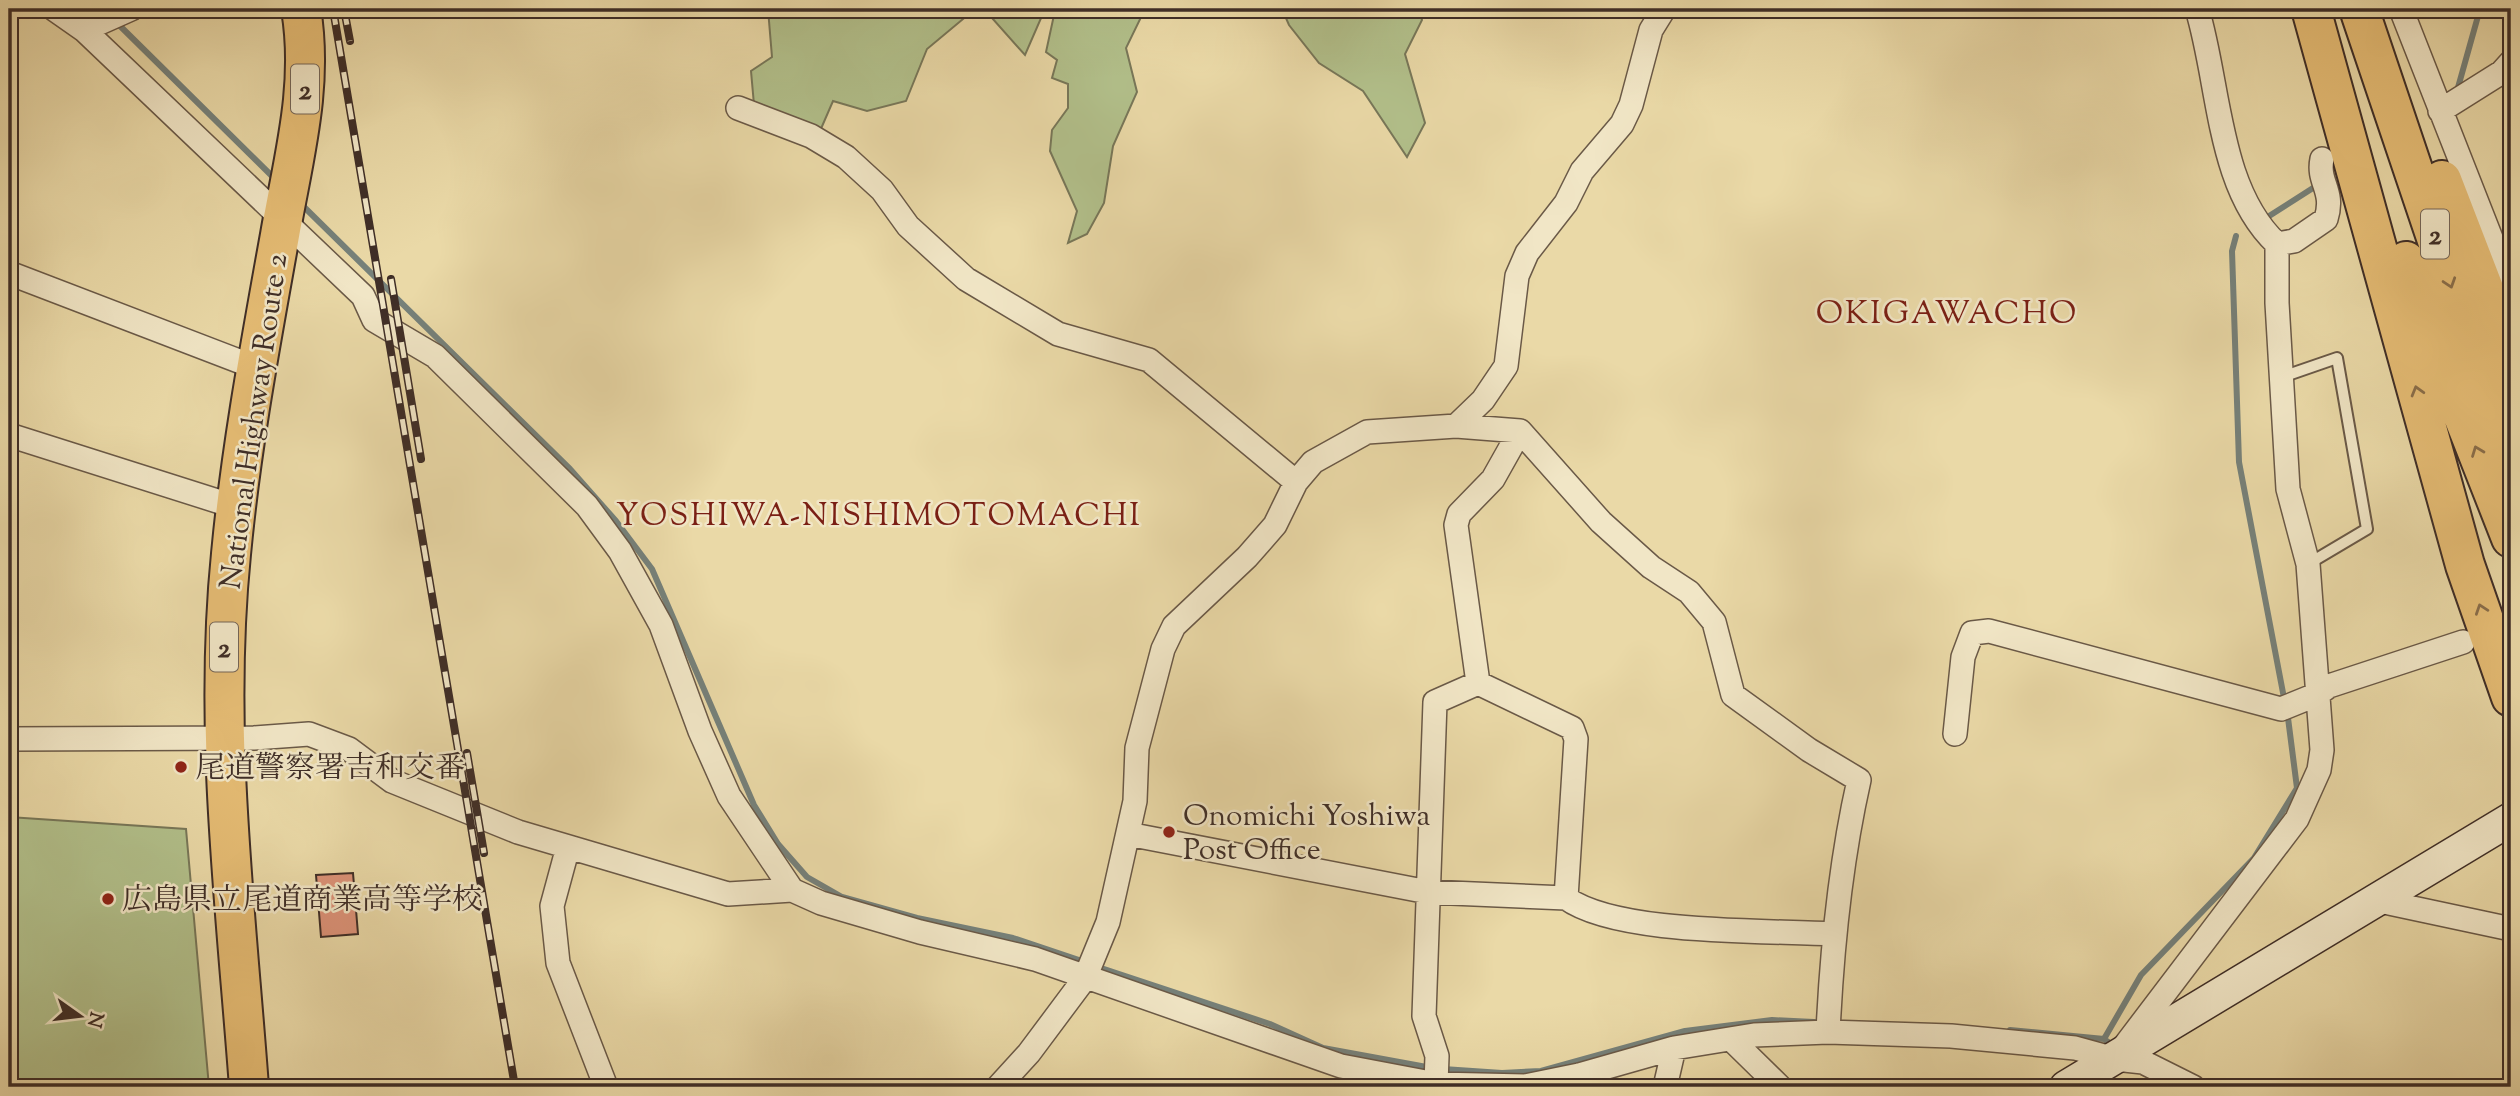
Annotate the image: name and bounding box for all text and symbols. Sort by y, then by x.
road number: 2 [291,64,319,114]
road number: 2 [2421,210,2449,258]
street label: National Highway Route 2 [211,251,300,592]
one-way arrow [2441,276,2456,288]
district label: OKIGAWACHO [1816,292,2078,338]
one-way arrow [2411,385,2425,397]
one-way arrow [2472,446,2486,458]
district label: YOSHIWA-NISHIMOTOMACHI [616,494,1142,540]
one-way arrow [2475,604,2489,616]
road number: 2 [210,622,238,672]
place label: 尾道警察署吉和交番 [195,748,465,791]
marker: 尾道警察署吉和交番 [173,759,189,775]
place label: Onomichi Yoshiwa Post Office [1183,796,1431,873]
marker: Onomichi Yoshiwa Post Office [1161,824,1177,840]
place label: 広島県立尾道商業高等学校 [122,880,482,923]
marker: 広島県立尾道商業高等学校 [100,891,116,907]
north arrow [46,981,116,1050]
text: N [79,1009,109,1030]

